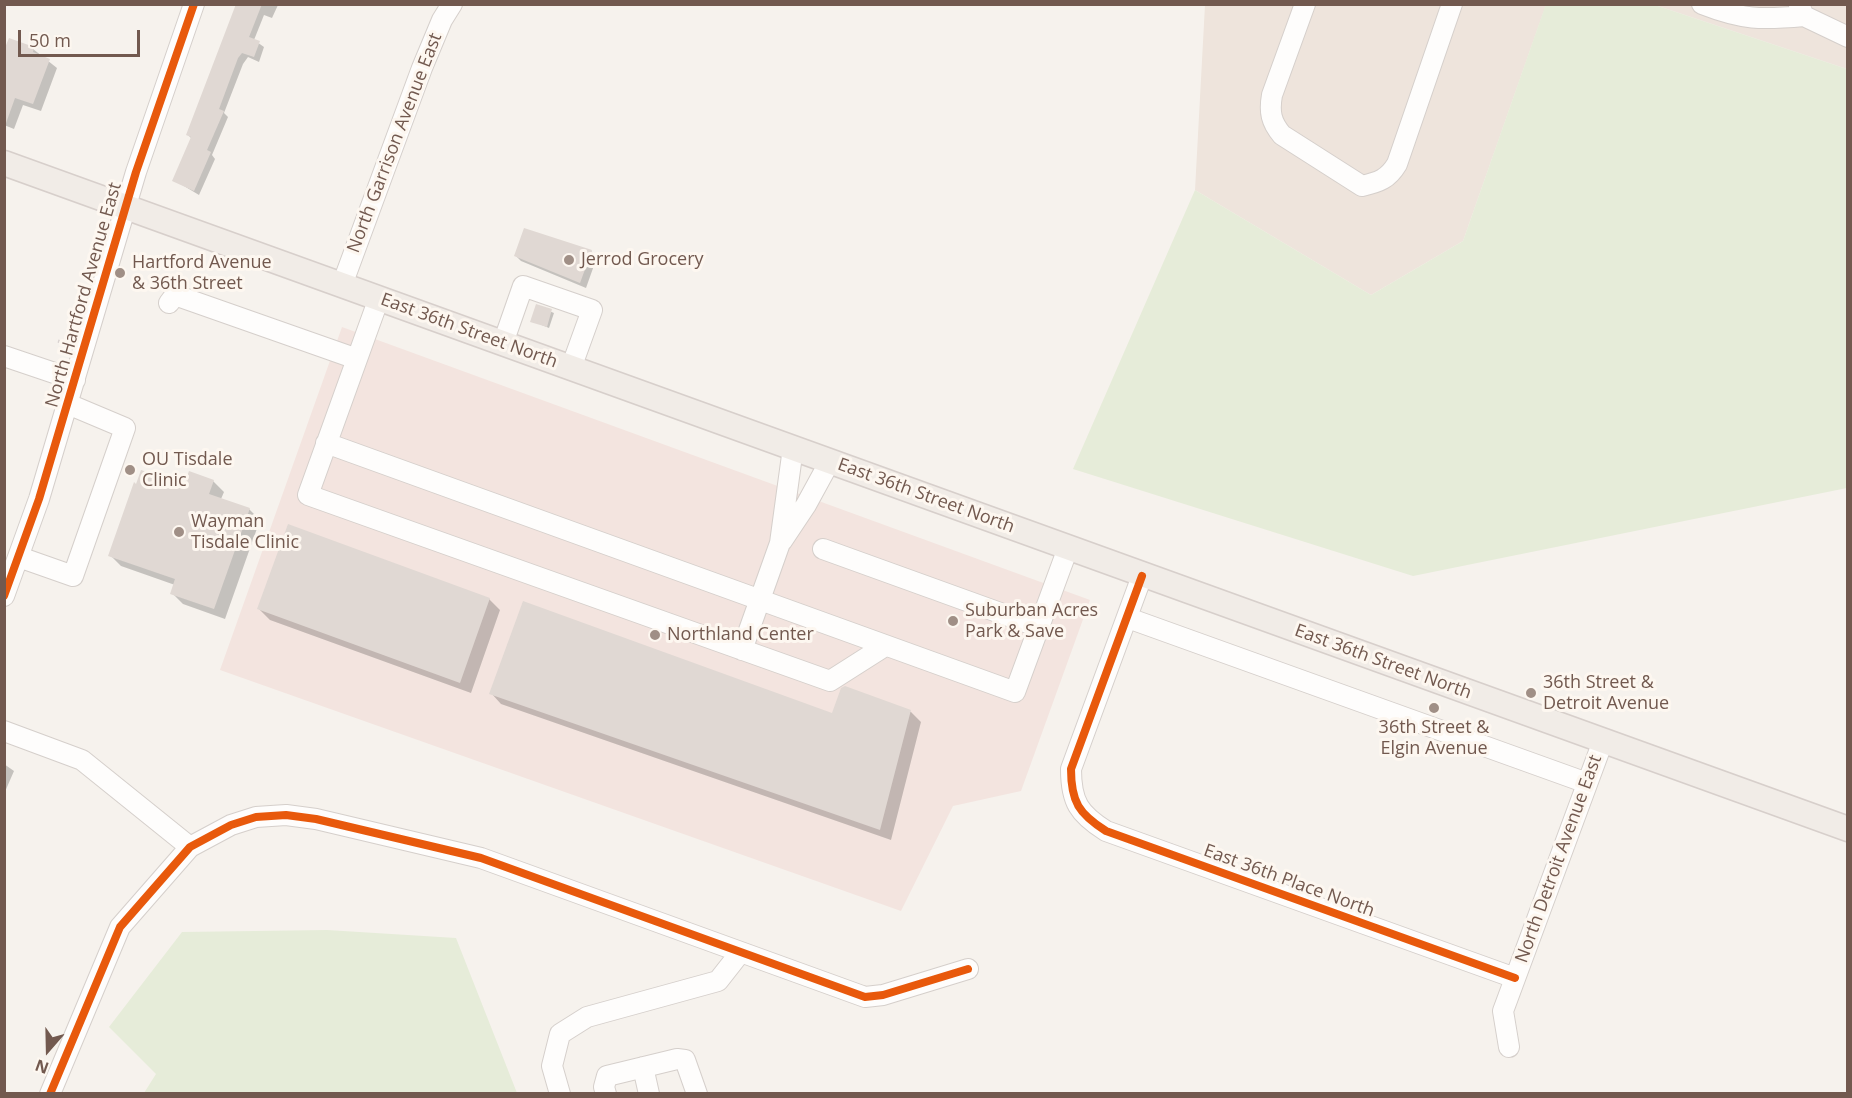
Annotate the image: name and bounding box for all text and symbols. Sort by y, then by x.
scale bar [21,18,142,56]
text: 50 m [29,28,71,52]
street label: North Garrison Avenue East [343,30,447,256]
street label: North Hartford Avenue East [41,180,127,410]
place label: Jerrod Grocery [581,249,704,271]
place label: Hartford Avenue & 36th Street [132,252,272,294]
marker: Jerrod Grocery [562,253,576,267]
marker: Hartford Avenue & 36th Street [113,266,127,280]
street label: East 36th Street North [378,289,560,373]
place label: OU Tisdale Clinic [142,449,233,492]
street label: East 36th Street North [835,454,1017,538]
marker: OU Tisdale Clinic [123,463,137,477]
place label: Wayman Tisdale Clinic [191,511,299,554]
marker: Wayman Tisdale Clinic [172,525,186,539]
place label: Suburban Acres Park & Save [965,600,1098,642]
marker: Suburban Acres Park & Save [946,614,960,628]
street label: East 36th Street North [1292,620,1474,704]
place label: Northland Center [667,624,814,646]
marker: Northland Center [648,628,662,642]
place label: 36th Street & Detroit Avenue [1543,672,1669,714]
marker: 36th Street & Detroit Avenue [1524,686,1538,700]
marker: 36th Street & Elgin Avenue [1427,701,1441,715]
place label: 36th Street & Elgin Avenue [1379,717,1489,760]
street label: North Detroit Avenue East [1511,752,1607,966]
street label: East 36th Place North [1201,840,1377,922]
north arrow [18,1020,78,1080]
text: N [32,1054,52,1079]

